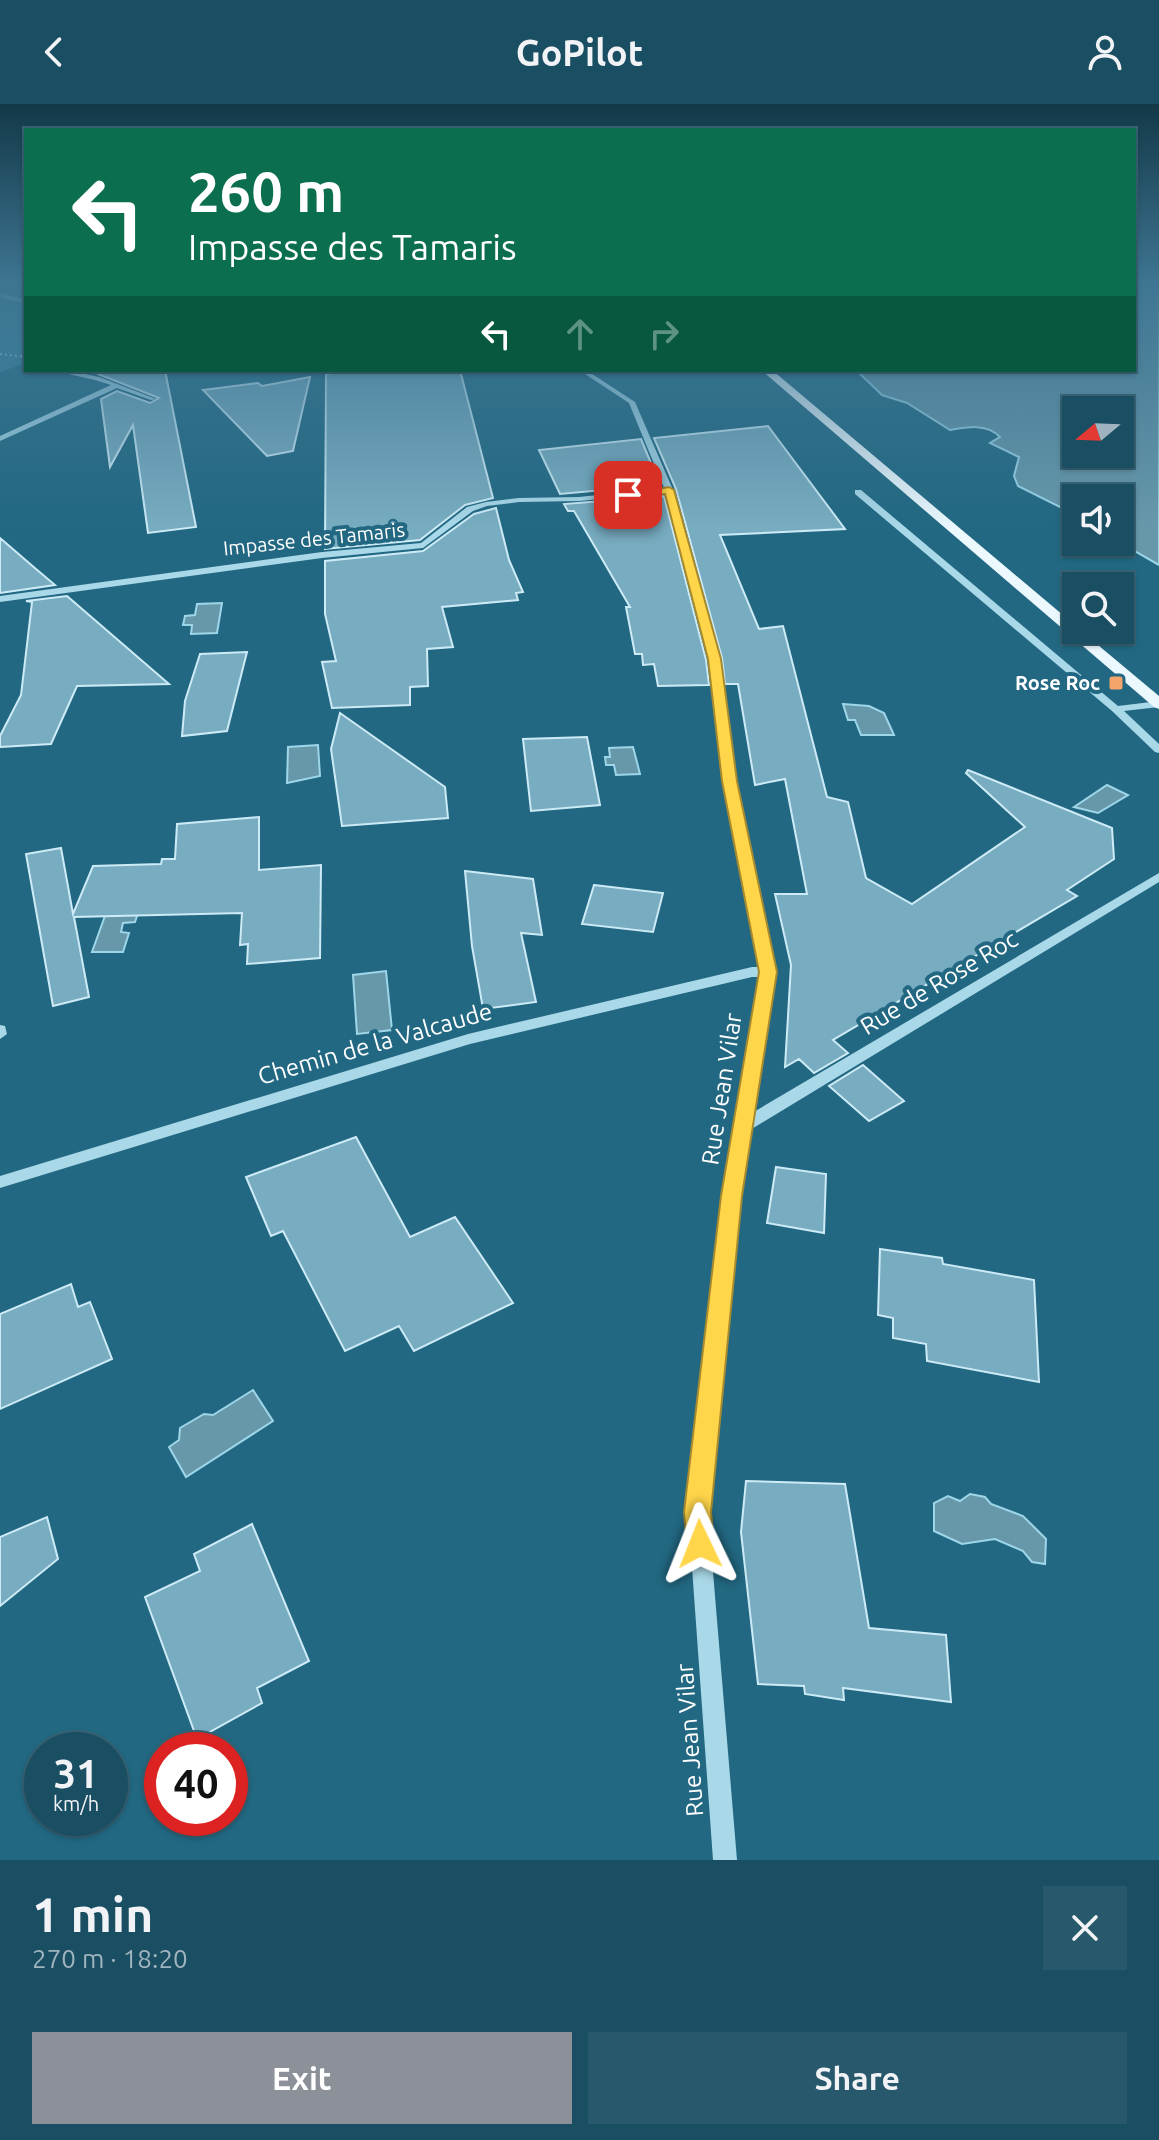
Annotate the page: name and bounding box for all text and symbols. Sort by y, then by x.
icon: back [32,30,76,74]
icon: person [1083,30,1127,74]
text: GoPilot [516,32,643,73]
icon: left [56,160,160,264]
text: 260 m [188,160,344,223]
text: Impasse des Tamaris [188,226,517,267]
icon: left [474,312,518,356]
icon: ahead [558,312,602,356]
icon: right [642,312,686,356]
north arrow [1062,396,1134,468]
map controls [1062,396,1134,644]
pin [594,461,662,529]
icon: arrive [606,473,650,517]
button: sound [1062,484,1134,556]
street label: Impasse des Tamaris [222,518,406,559]
button: search [1062,572,1134,644]
place label: Rose Roc [1015,671,1100,694]
marker: Rose Roc [1107,674,1125,692]
street label: Rue de Rose Roc [855,925,1022,1040]
street label: Chemin de la Valcaude [255,997,495,1090]
street label: Rue Jean Vilar [696,1011,747,1167]
position arrow [658,1502,742,1586]
street label: Rue Jean Vilar [671,1662,708,1818]
speed limit sign: 40 [144,1732,248,1836]
text: 31 [53,1751,99,1796]
text: km/h [53,1792,99,1815]
button: close [1043,1886,1127,1970]
text: 1 min [32,1887,153,1941]
text: 270 m · 18:20 [32,1944,188,1973]
button: Exit [32,2032,572,2124]
button: Share [588,2032,1127,2124]

